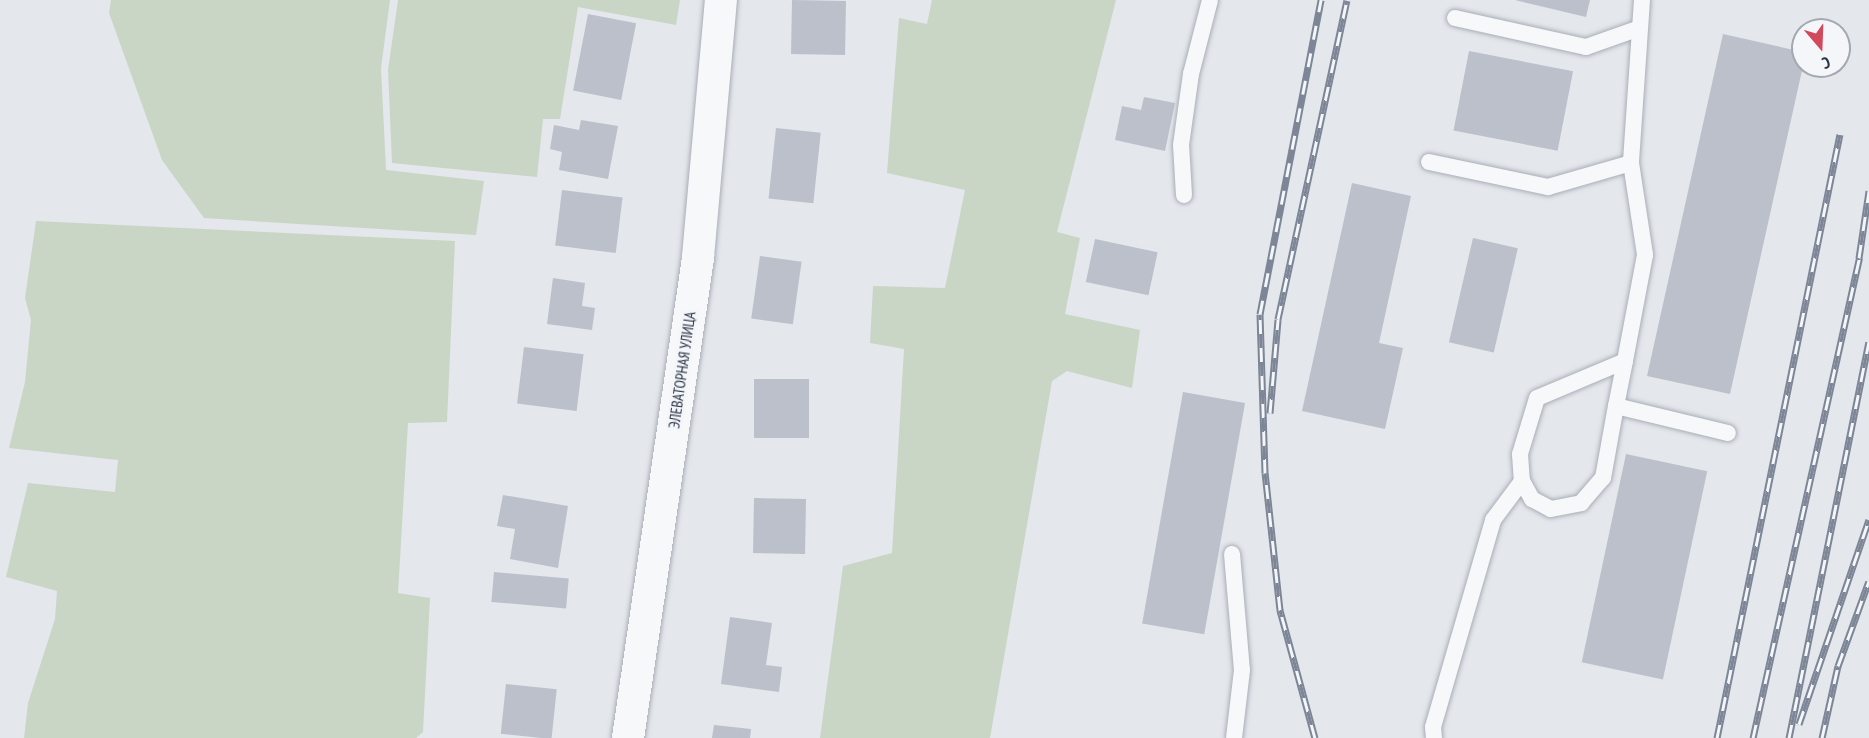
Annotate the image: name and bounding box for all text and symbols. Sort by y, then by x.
north arrow [1791,18,1851,78]
text: С [1819,52,1833,74]
street label: ЭЛЕВАТОРНАЯ УЛИЦА [665,310,699,430]

